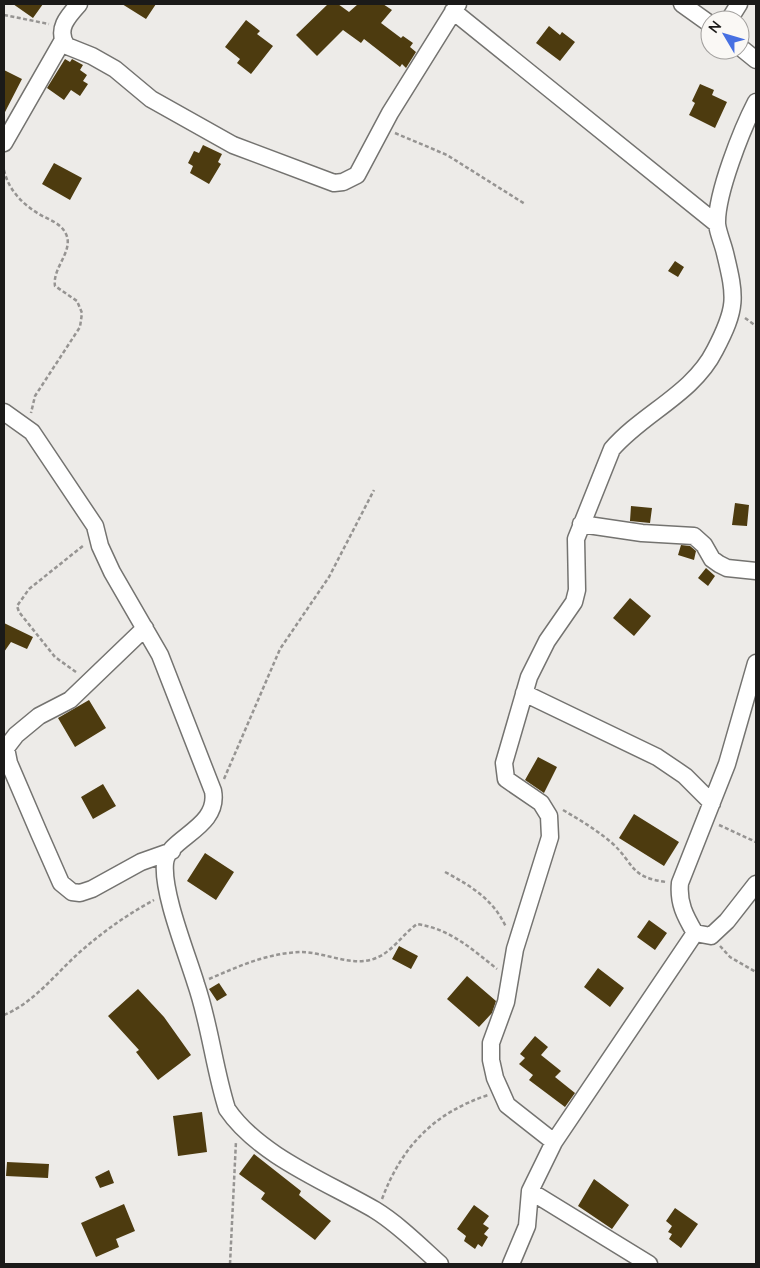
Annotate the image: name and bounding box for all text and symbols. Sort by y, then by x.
north arrow [700,10,750,60]
text: N [704,17,724,36]

